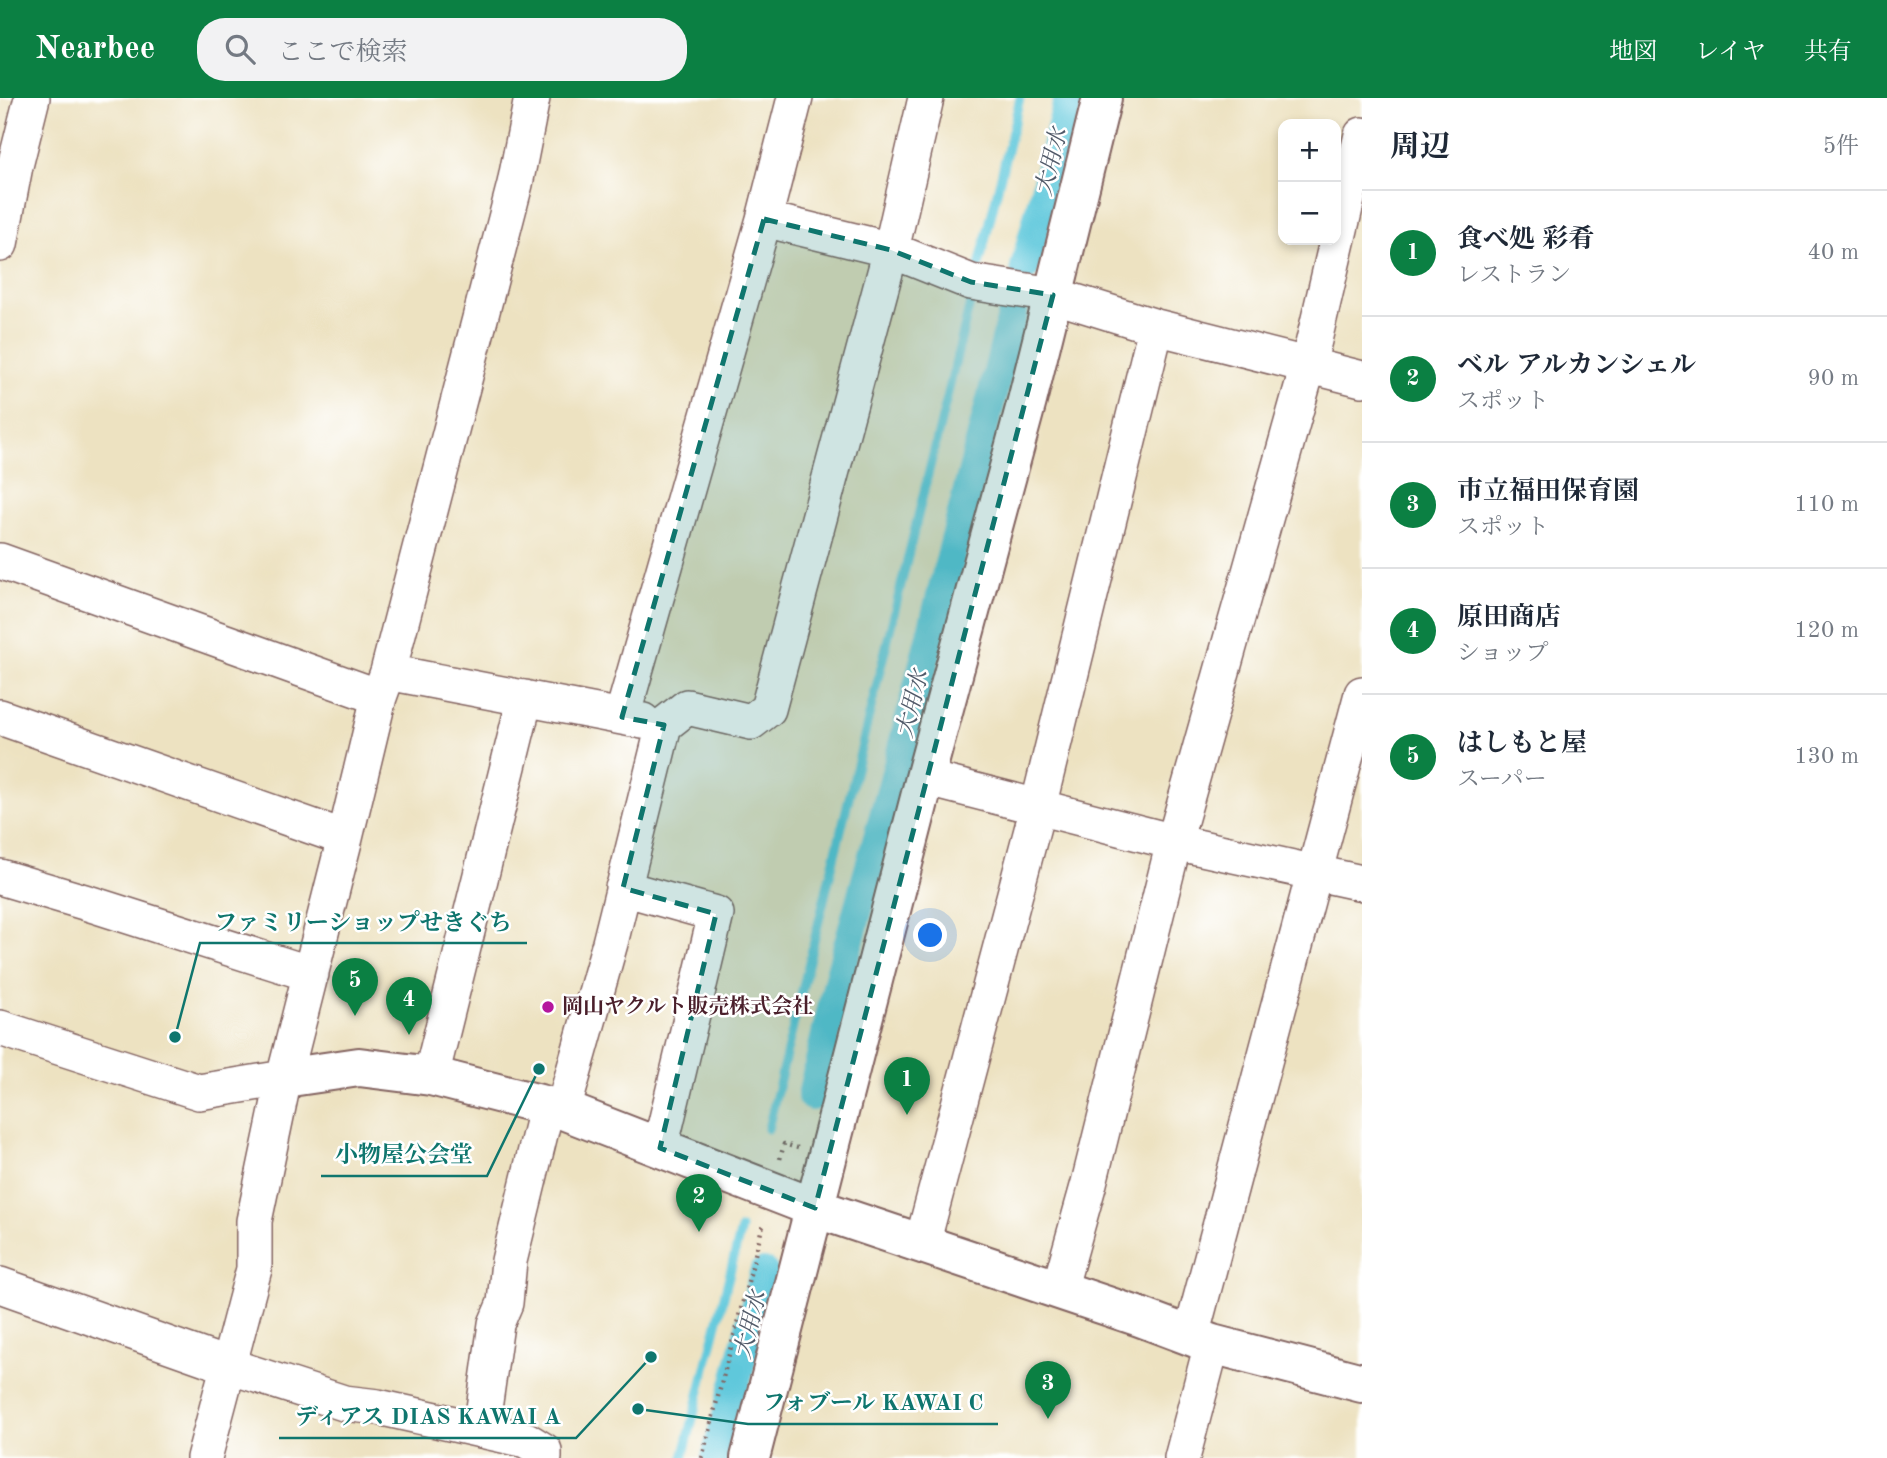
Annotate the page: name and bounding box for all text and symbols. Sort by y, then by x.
search box [197,18,687,81]
icon: search [221,30,259,68]
text: Nearbee [35,33,155,66]
text: ここで検索 [277,40,407,66]
text: 地図 [1609,41,1657,65]
text: レイヤ [1695,41,1766,65]
text: 共有 [1804,41,1852,65]
map controls [1278,119,1341,245]
button: + [1278,119,1341,182]
water label: 大用水 [1031,123,1072,198]
text: 周辺 [1390,133,1450,163]
text: 5件 [1823,135,1859,158]
button: − [1278,182,1341,245]
text: 食べ処 彩肴 [1457,227,1594,253]
text: 1 [1406,241,1420,264]
text: 40 m [1808,241,1859,264]
text: レストラン [1457,264,1571,287]
text: ベル アルカンシェル [1457,353,1696,379]
text: 2 [1406,367,1420,390]
text: 90 m [1808,367,1859,390]
text: スポット [1457,390,1549,413]
text: 市立福田保育園 [1457,479,1639,505]
text: 3 [1406,493,1420,516]
text: 110 m [1794,493,1859,516]
text: スポット [1457,516,1549,539]
text: 原田商店 [1457,605,1561,631]
text: 4 [1406,619,1420,642]
text: 120 m [1794,619,1859,642]
text: ショップ [1457,642,1549,665]
water label: 大用水 [892,665,933,740]
text: はしもと屋 [1457,731,1587,757]
text: 5 [1406,745,1420,768]
text: 130 m [1794,745,1859,768]
text: スーパー [1457,768,1547,791]
callout: ファミリーショップせきぐち [200,899,527,943]
text: ファミリーショップせきぐち [214,910,512,935]
your location [913,918,947,952]
pin: 5 [332,958,378,1016]
pin: 4 [386,977,432,1035]
place label: 岡山ヤクルト販売株式会社 [562,994,813,1018]
marker: 岡山ヤクルト販売株式会社 [540,999,556,1015]
pin: 1 [884,1057,930,1115]
callout: 小物屋公会堂 [321,1132,487,1176]
text: 小物屋公会堂 [335,1142,473,1167]
pin: 2 [676,1174,722,1232]
water label: 大用水 [730,1286,771,1361]
pin: 3 [1025,1361,1071,1419]
callout: フォブール KAWAI C [748,1380,998,1424]
text: フォブール KAWAI C [762,1390,984,1415]
callout: ディアス DIAS KAWAI A [279,1394,576,1438]
text: ディアス DIAS KAWAI A [295,1405,561,1429]

